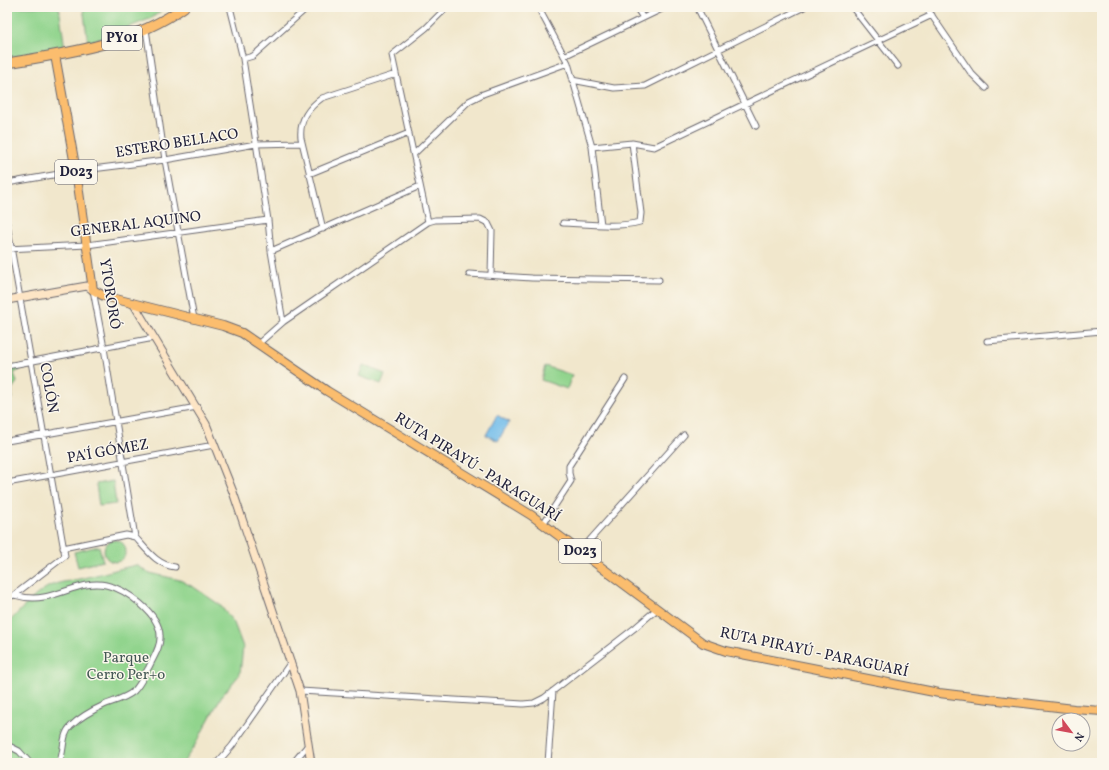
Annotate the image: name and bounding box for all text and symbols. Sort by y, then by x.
road number: PY01 [102,26,142,50]
street label: ESTERO BELLACO [114,124,240,164]
road number: D023 [55,160,97,184]
street label: GENERAL AQUINO [70,207,202,243]
street label: YTORORÓ [93,257,125,331]
street label: COLÓN [33,361,63,415]
street label: RUTA PIRAYÚ - PARAGUARÍ [390,408,564,528]
street label: PA'Í GÓMEZ [66,434,150,470]
road number: D023 [559,539,601,563]
street label: RUTA PIRAYÚ - PARAGUARÍ [718,623,910,683]
park label: Parque Cerro Per+o [87,648,165,686]
north arrow [1051,712,1091,752]
text: N [1070,729,1087,744]

